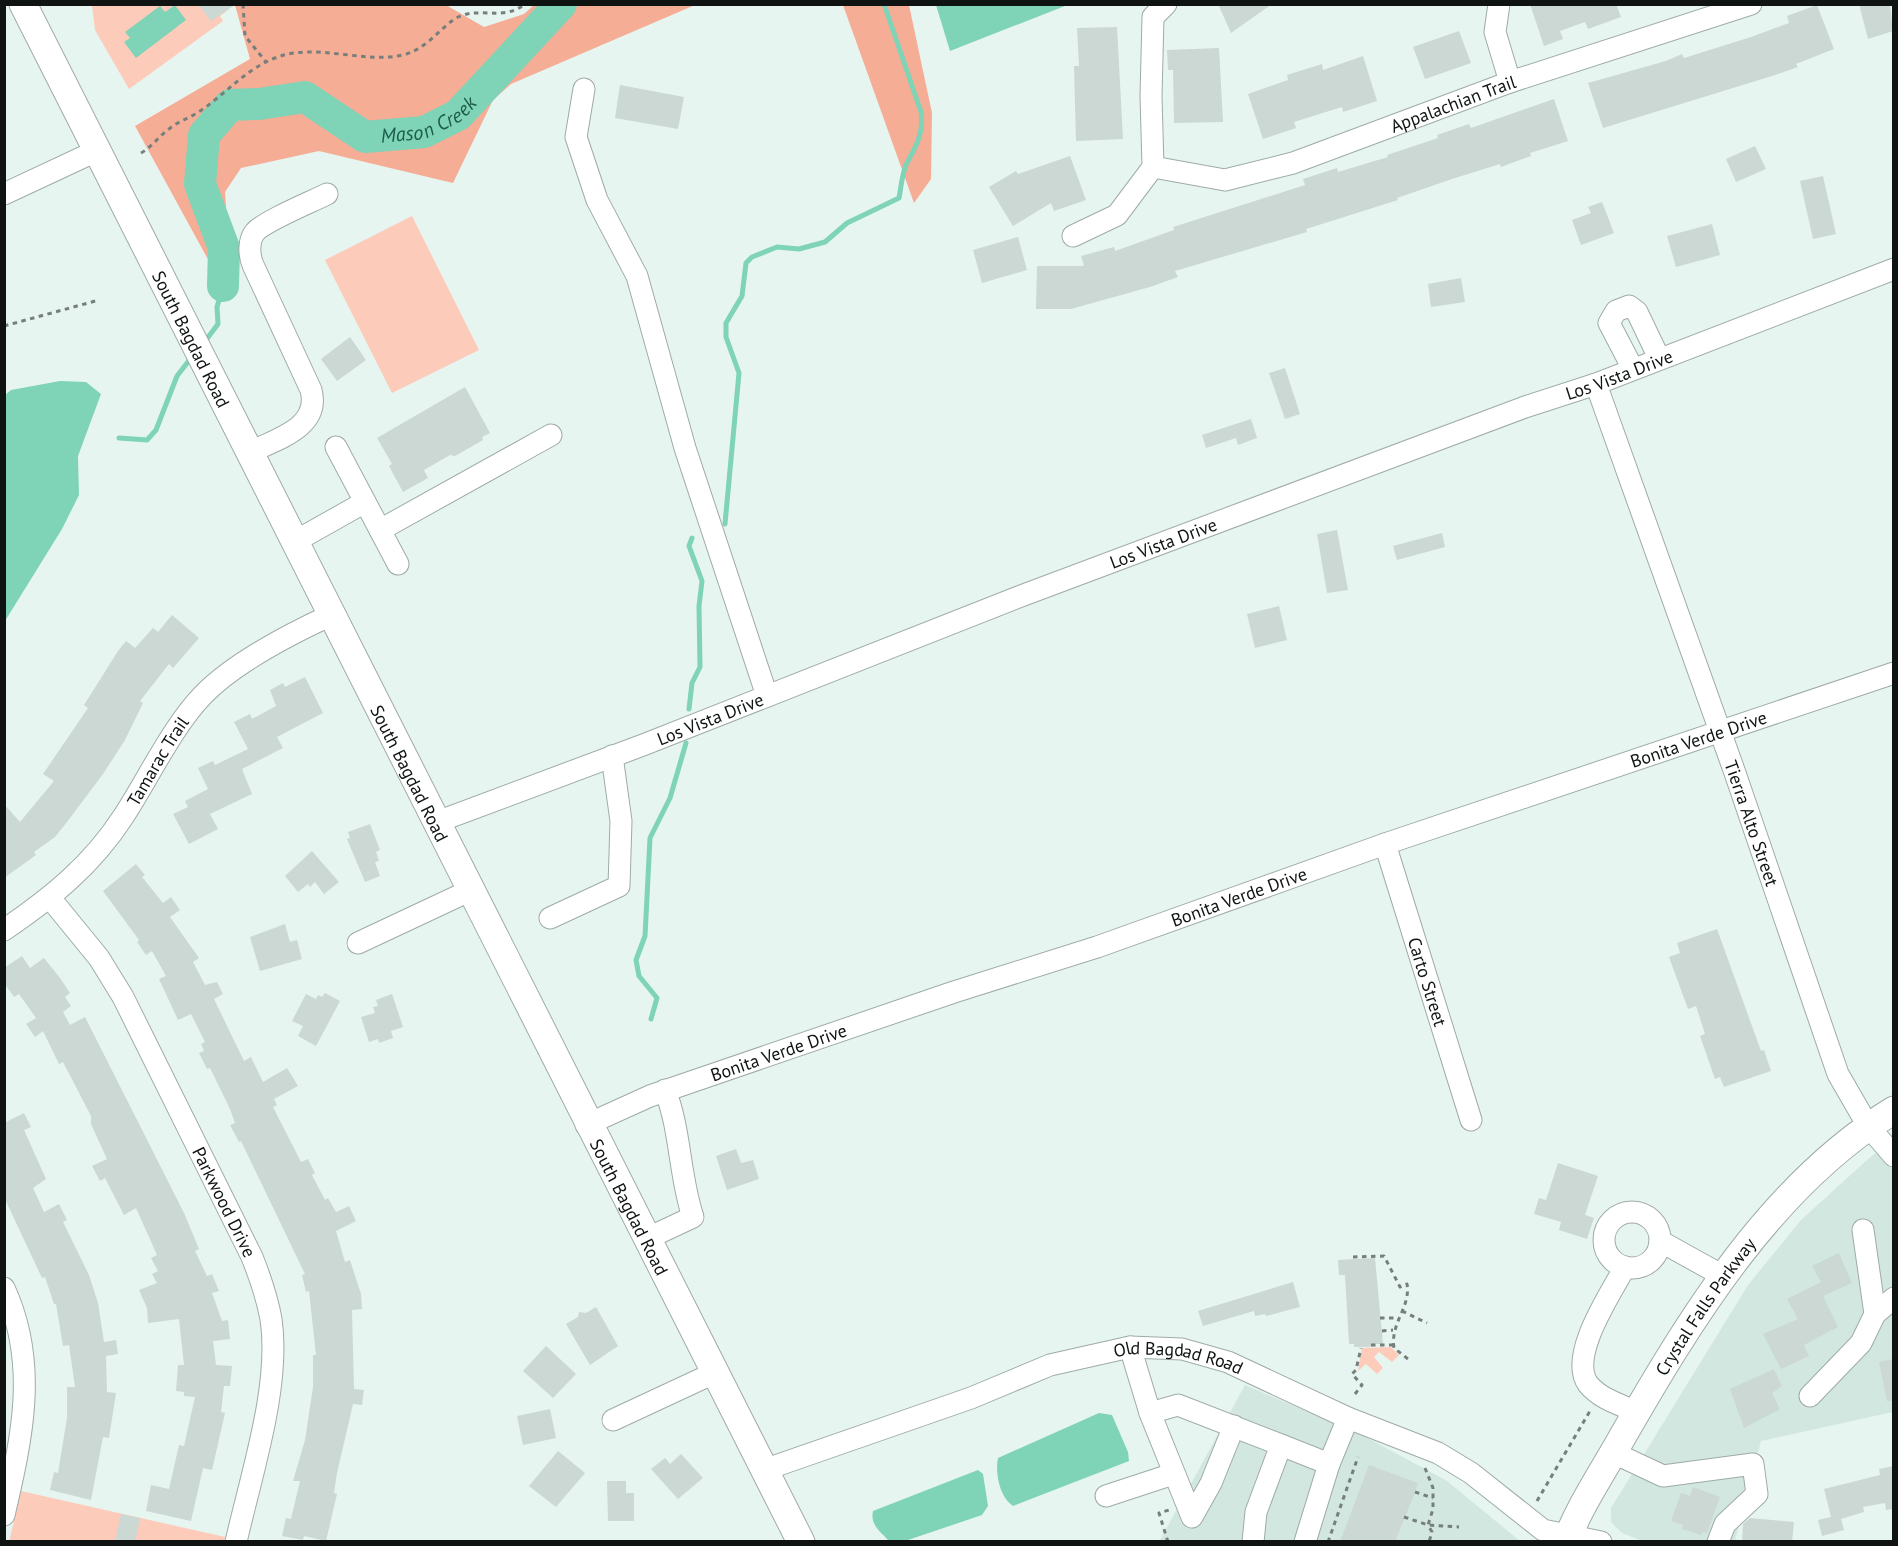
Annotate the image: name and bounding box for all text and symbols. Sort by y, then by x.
street label: Appalachian Trail [1387,69,1519,137]
water label: Mason Creek [380,90,483,149]
street label: South Bagdad Road [147,267,235,411]
street label: Los Vista Drive [1563,344,1676,405]
street label: Los Vista Drive [1106,512,1220,573]
street label: Los Vista Drive [653,687,767,750]
street label: South Bagdad Road [366,701,454,845]
street label: Bonita Verde Drive [1627,705,1770,772]
street label: Tamarac Trail [121,711,194,810]
street label: Tierra Alto Street [1720,757,1784,889]
street label: Bonita Verde Drive [1168,861,1310,931]
street label: Carto Street [1403,934,1452,1029]
street label: Bonita Verde Drive [707,1018,850,1086]
street label: South Bagdad Road [585,1135,674,1279]
street label: Parkwood Drive [188,1143,262,1261]
street label: Crystal Falls Parkway [1650,1232,1761,1380]
street label: Old Bagdad Road [1111,1335,1247,1379]

